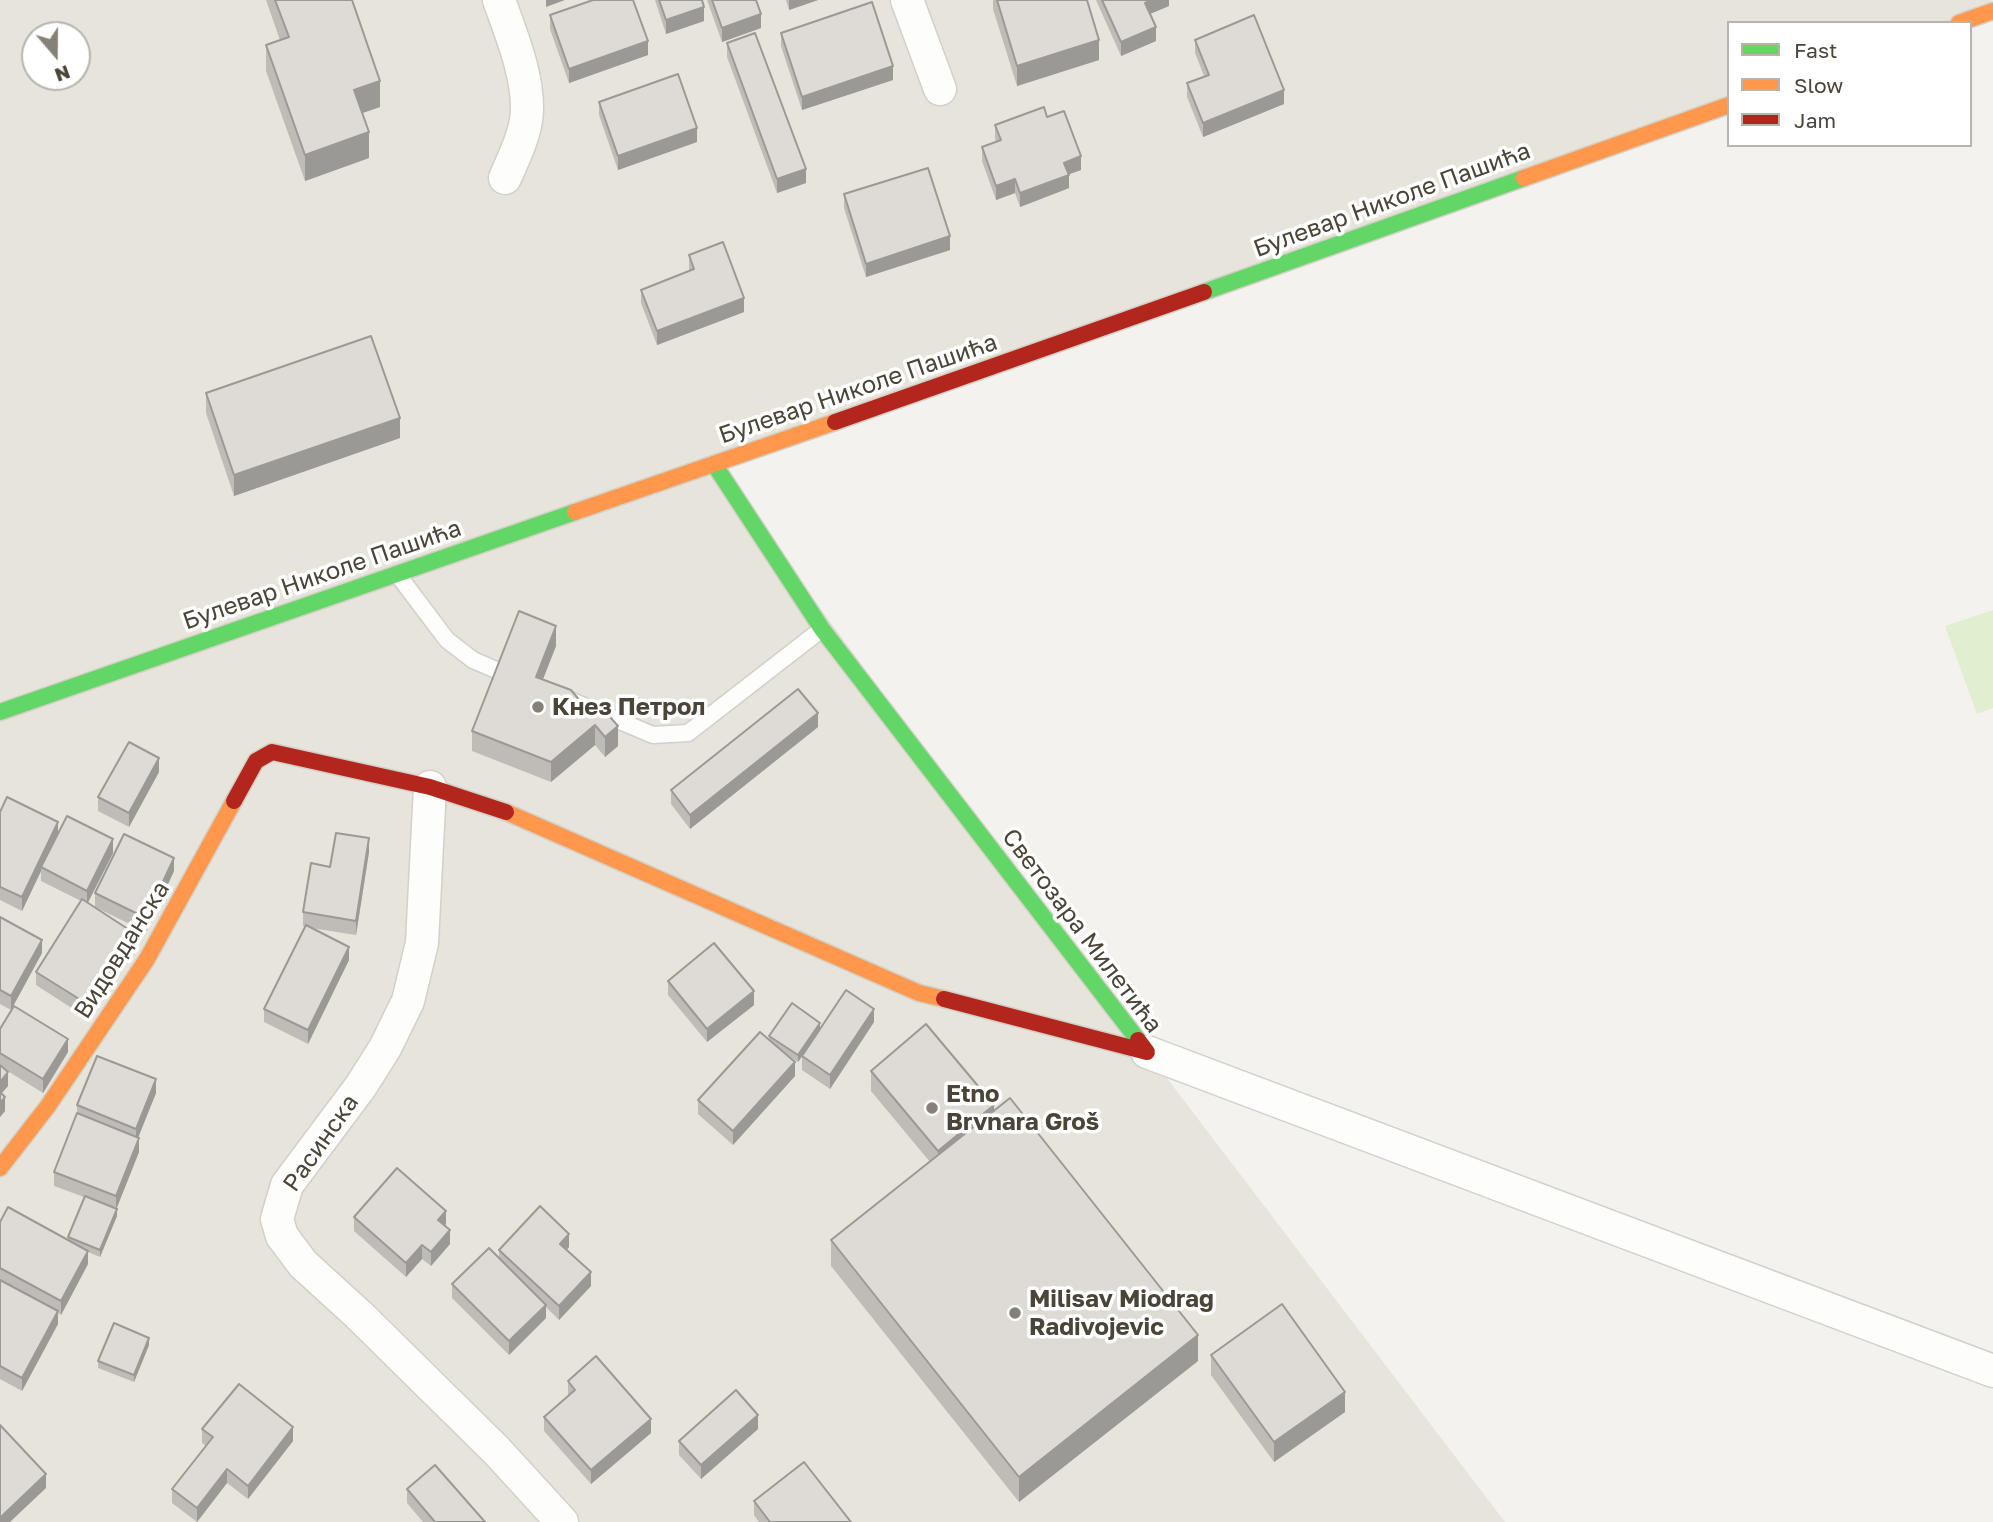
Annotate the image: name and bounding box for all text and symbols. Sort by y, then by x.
north arrow [21,21,91,91]
legend [1727,21,1972,147]
text: Fast [1794,37,1837,63]
text: N [52,61,73,88]
text: Slow [1794,72,1843,98]
text: Jam [1794,107,1836,133]
street label: Булевар Николе Пашића [1250,136,1534,264]
street label: Булевар Николе Пашића [715,328,1001,450]
street label: Булевар Николе Пашића [179,514,465,636]
place label: Кнез Петрол [552,693,705,721]
marker: Кнез Петрол [530,699,546,715]
street label: Светозара Милетића [996,823,1168,1039]
street label: Видовданска [68,876,176,1024]
place label: Etno Brvnara Groš [946,1080,1099,1136]
street label: Расинска [277,1089,365,1197]
marker: Etno Brvnara Groš [924,1100,940,1116]
place label: Milisav Miodrag Radivojevic [1029,1285,1214,1341]
marker: Milisav Miodrag Radivojevic [1007,1305,1023,1321]

